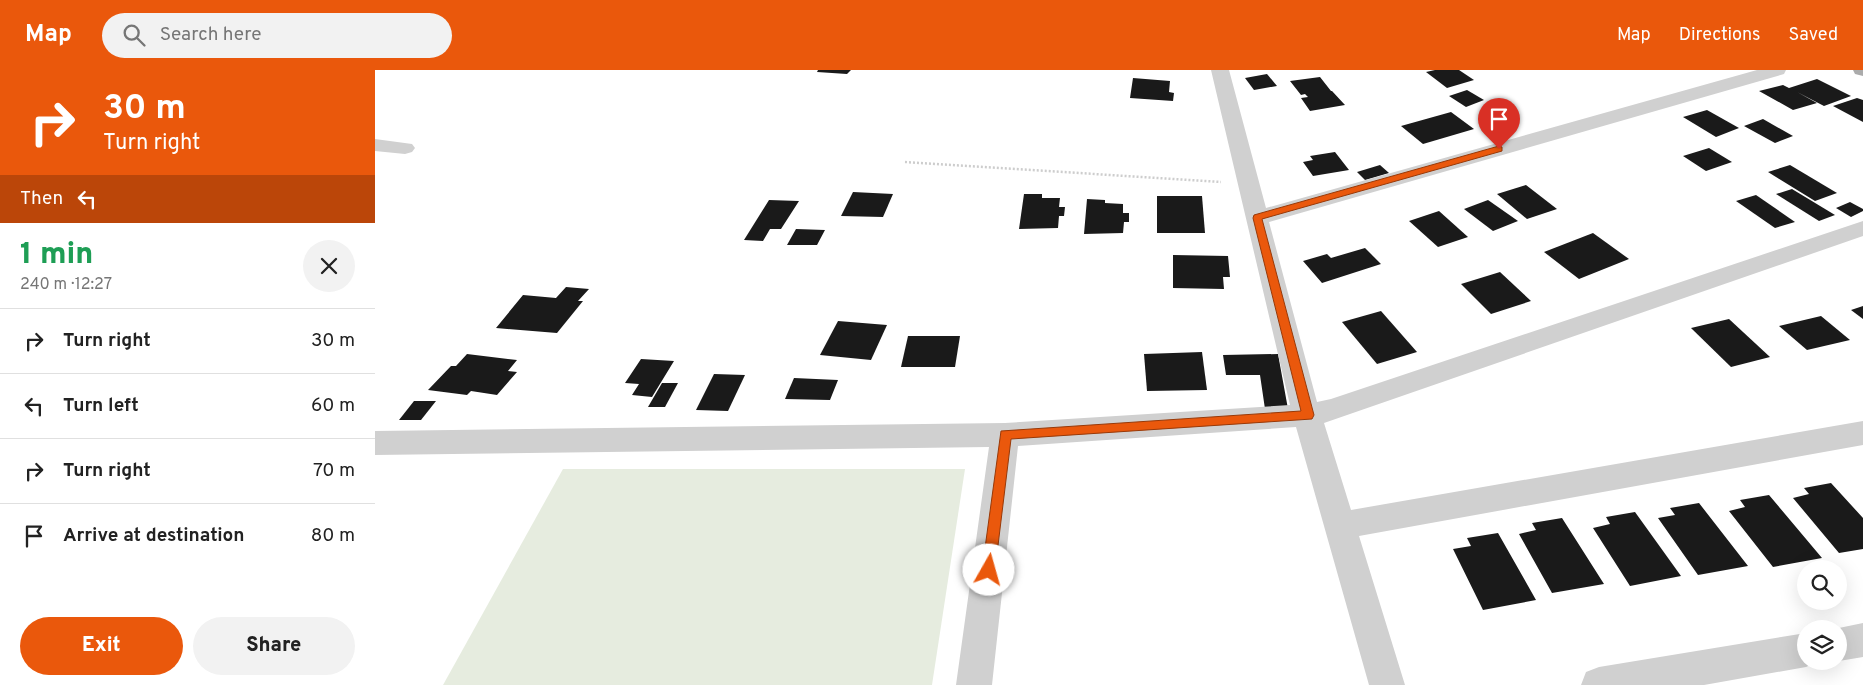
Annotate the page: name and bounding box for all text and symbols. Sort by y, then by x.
search box [102,13,452,58]
text: Map [25,20,72,50]
icon: search [120,21,148,49]
text: Search here [160,23,261,47]
text: Map [1617,24,1651,47]
text: Directions [1679,24,1761,47]
text: Saved [1789,24,1838,47]
text: 30 m [103,87,186,131]
icon: right [20,90,85,155]
pin [1478,98,1520,149]
icon: arrive [1485,105,1513,133]
text: Turn right [103,130,200,157]
icon: left [73,185,101,213]
text: Then [20,187,63,211]
text: 1 min [20,237,93,274]
button: close [303,240,355,292]
text: 240 m · 12:27 [20,275,112,295]
icon: right [20,327,48,355]
text: Turn right [63,329,151,353]
text: 30 m [311,329,355,353]
icon: left [20,392,48,420]
text: Turn left [63,394,139,418]
text: 60 m [311,394,355,418]
icon: right [20,457,48,485]
text: Turn right [63,459,151,483]
text: 70 m [313,459,355,483]
icon: arrive [20,522,48,550]
text: Arrive at destination [63,524,244,548]
text: 80 m [311,524,355,548]
position arrow [962,543,1014,595]
map controls [1797,560,1847,670]
button: search [1797,560,1847,610]
button: Exit [20,617,183,675]
button: Share [193,617,355,675]
button: layers [1797,620,1847,670]

